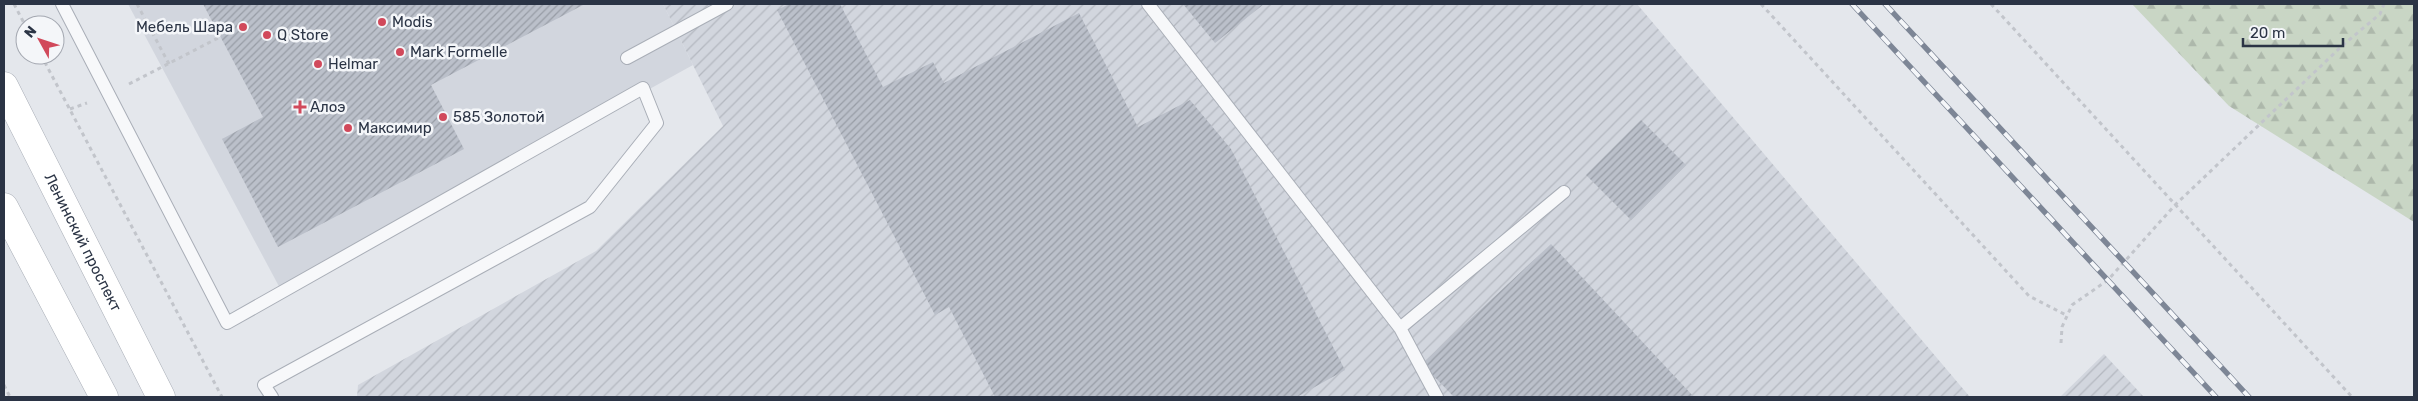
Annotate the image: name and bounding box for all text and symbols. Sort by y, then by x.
place label: Modis [392,13,433,31]
north arrow [15,15,65,65]
scale bar [2243,15,2343,47]
marker: Modis [376,16,388,28]
place label: Мебель Шара [136,18,233,36]
marker: Мебель Шара [237,21,249,33]
text: N [21,23,40,41]
text: 20 m [2250,24,2285,42]
place label: Q Store [277,26,329,44]
marker: Q Store [261,29,273,41]
place label: Mark Formelle [410,43,508,61]
marker: Mark Formelle [394,46,406,58]
place label: Helmar [328,55,378,73]
marker: Helmar [312,58,324,70]
place label: Алоэ [310,98,346,116]
marker: Алоэ [294,101,306,113]
place label: 585 Золотой [453,108,545,126]
marker: 585 Золотой [437,111,449,123]
place label: Максимир [358,119,432,137]
marker: Максимир [342,122,354,134]
street label: Ленинский проспект [40,170,125,315]

